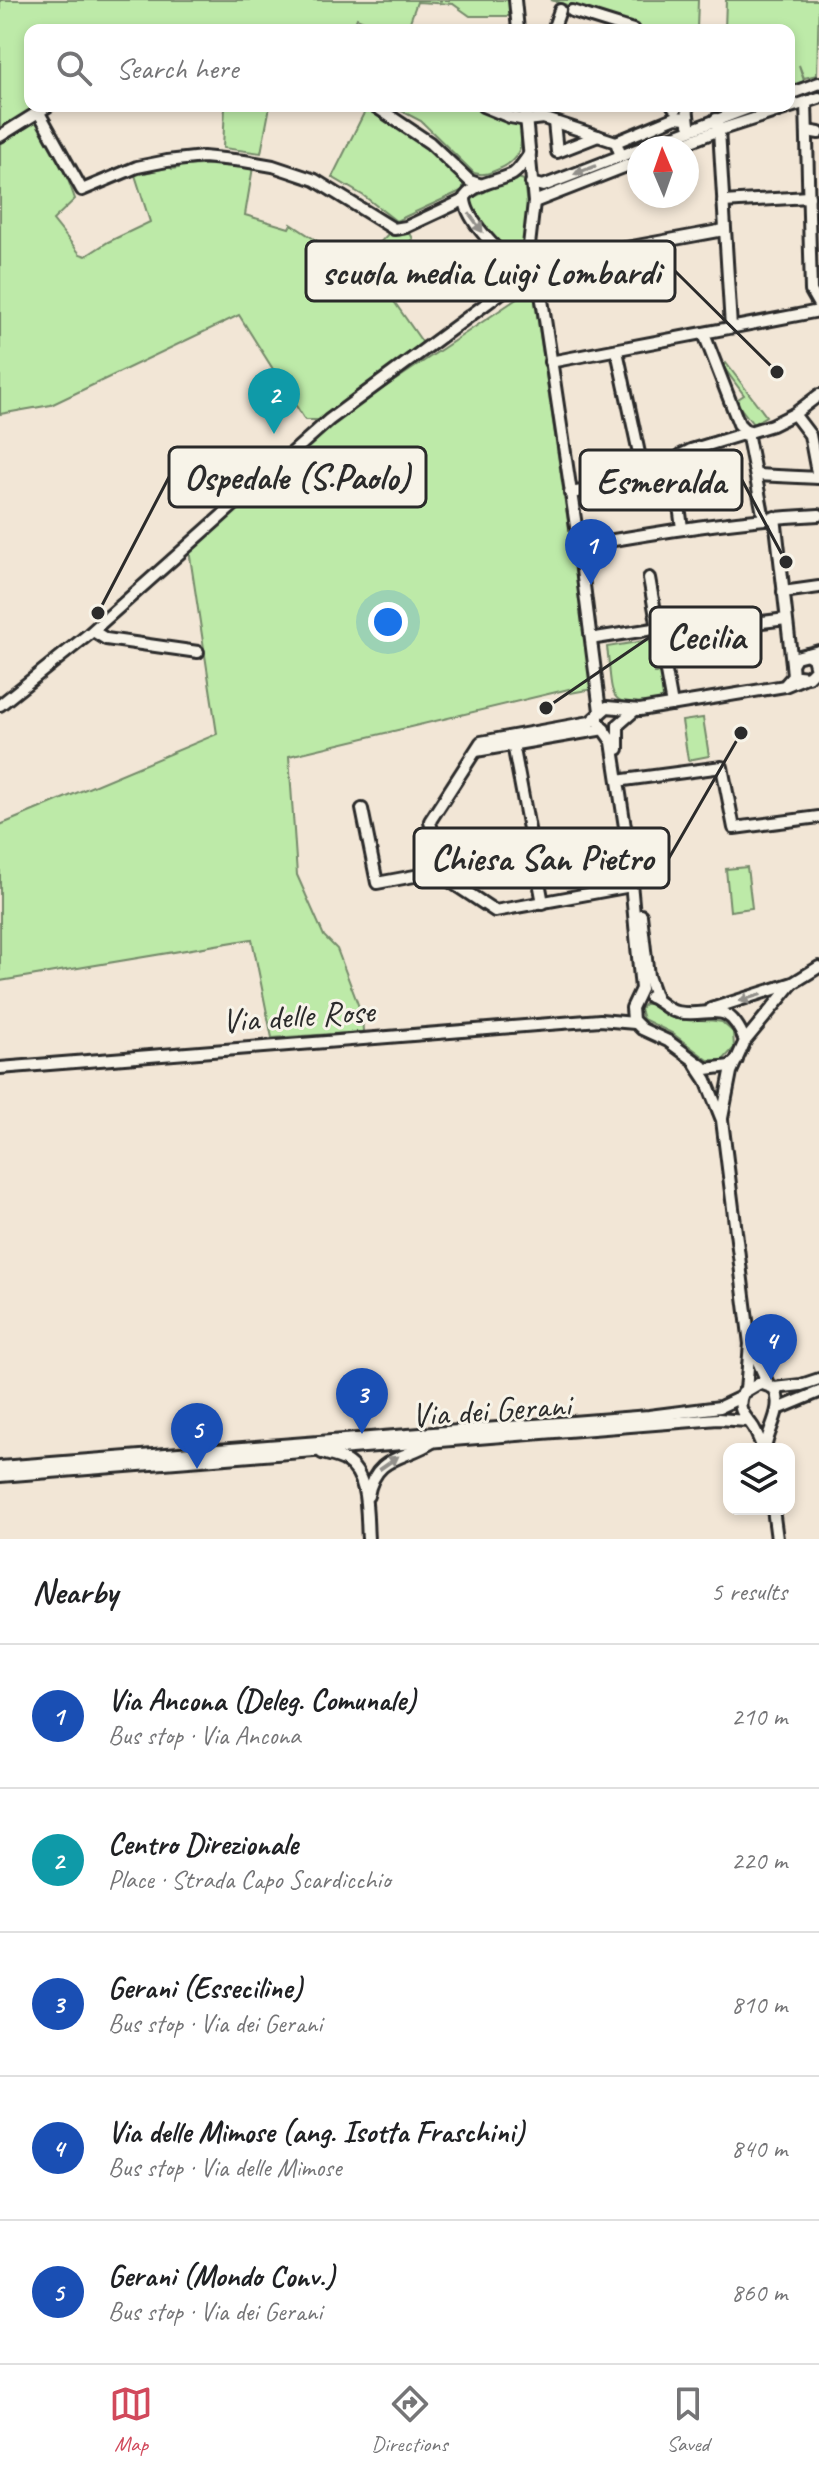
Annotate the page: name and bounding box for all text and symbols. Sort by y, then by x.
search box [24,24,795,112]
icon: search [52,46,96,90]
text: Search here [116,49,238,87]
north arrow [627,136,699,208]
one-way arrow [573,164,597,177]
one-way arrow [468,213,484,234]
callout: scuola media Luigi Lombardi [306,241,675,301]
text: scuola media Luigi Lombardi [322,249,665,295]
pin: 2 [248,368,300,434]
callout: Ospedale (S.Paolo) [169,447,426,507]
callout: Esmeralda [580,450,742,510]
text: Ospedale (S.Paolo) [184,454,412,500]
text: Esmeralda [596,458,729,504]
pin: 1 [565,519,617,585]
your location [368,602,408,642]
callout: Cecilia [650,607,761,667]
text: Cecilia [667,614,748,660]
callout: Chiesa San Pietro [414,828,669,888]
text: Chiesa San Pietro [431,835,656,881]
street label: Via delle Rose [220,989,378,1042]
one-way arrow [737,992,761,1005]
pin: 4 [745,1314,797,1380]
pin: 3 [336,1368,388,1434]
street label: Via dei Gerani [410,1382,576,1437]
pin: 5 [171,1403,223,1469]
map controls [723,1443,795,1515]
button: layers [723,1443,795,1515]
one-way arrow [379,1456,400,1471]
text: Nearby [32,1570,118,1613]
text: 5 results [711,1575,787,1608]
text: Via Ancona (Deleg. Comunale) [108,1681,416,1719]
text: 1 [52,1700,64,1733]
text: 210 m [731,1700,787,1733]
text: Bus stop · Via Ancona [108,1719,300,1752]
text: Centro Direzionale [108,1825,298,1863]
text: 2 [52,1844,64,1877]
text: 220 m [731,1844,787,1877]
text: Place · Strada Capo Scardicchio [108,1863,390,1896]
text: Gerani (Esseciline) [108,1969,302,2007]
text: 3 [52,1988,64,2021]
text: 810 m [731,1988,787,2021]
text: Bus stop · Via dei Gerani [108,2007,322,2040]
text: Via delle Mimose (ang. Isotta Fraschini) [108,2113,524,2151]
text: 4 [52,2132,64,2165]
text: 840 m [731,2132,787,2165]
text: Bus stop · Via delle Mimose [108,2151,341,2184]
text: Gerani (Mondo Conv.) [108,2257,335,2295]
text: 5 [52,2276,64,2309]
text: 860 m [731,2276,787,2309]
text: Bus stop · Via dei Gerani [108,2295,322,2328]
tab: Map [109,2382,153,2458]
tab: Directions [371,2382,448,2458]
tab: Saved [666,2382,710,2458]

